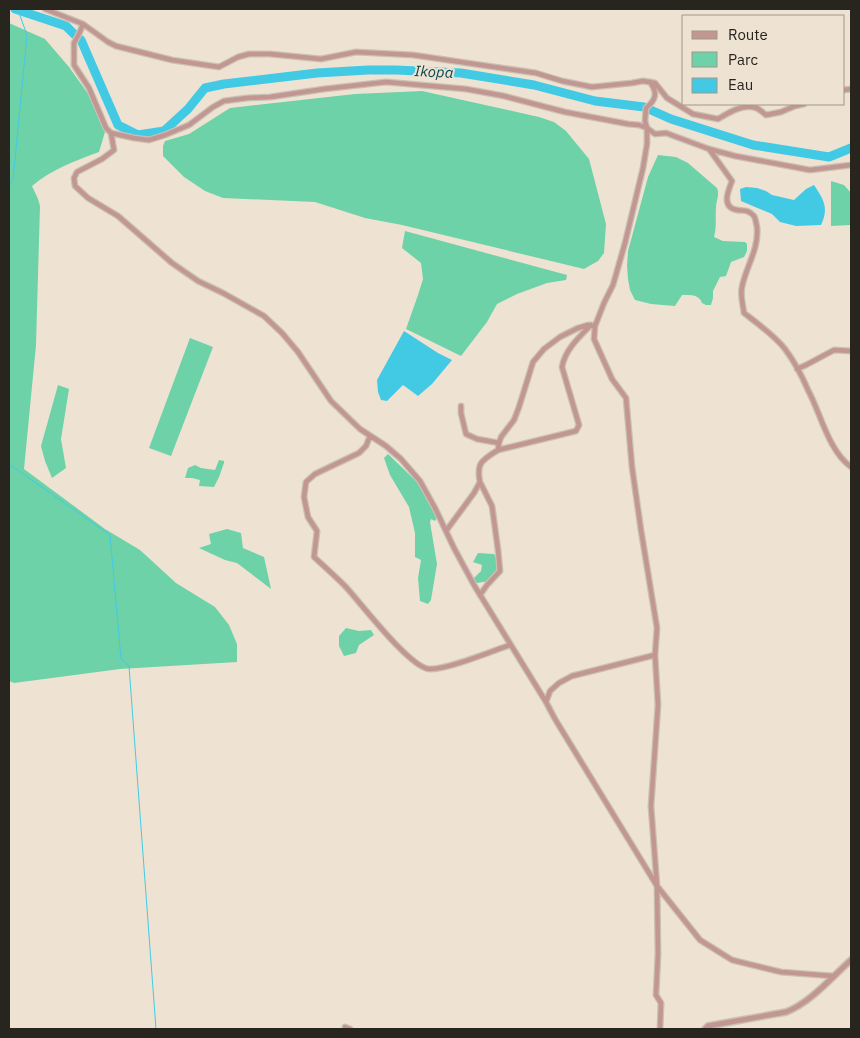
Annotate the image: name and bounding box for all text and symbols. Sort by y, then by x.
legend [682,15,845,105]
text: Route [728,25,768,44]
text: Parc [728,50,758,69]
water label: Ikopa [414,61,454,82]
text: Eau [728,75,753,94]

